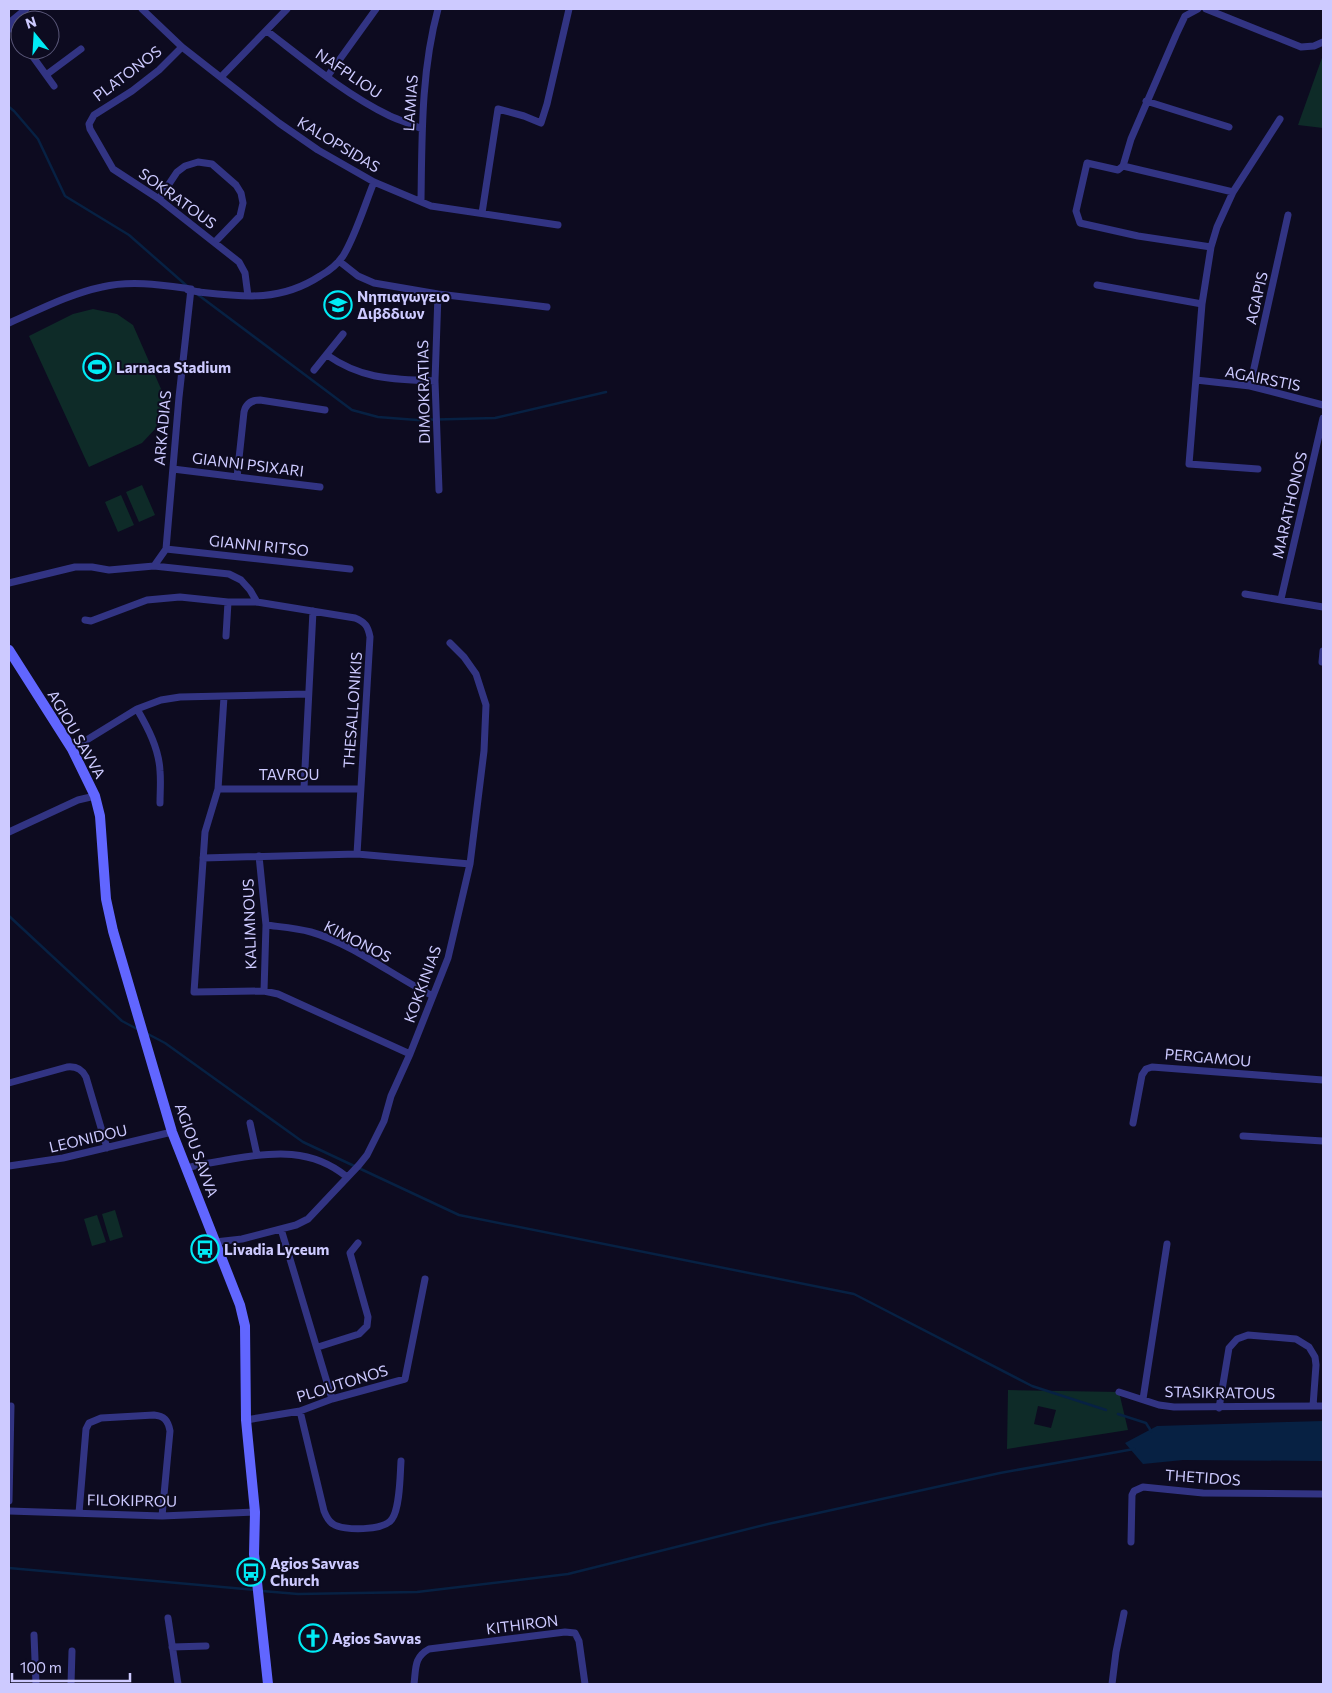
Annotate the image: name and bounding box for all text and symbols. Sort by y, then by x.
north arrow [10,10,60,60]
text: N [23,12,38,32]
street label: PLATONOS [89,41,165,105]
street label: NAFPLIOU [313,44,385,102]
street label: LAMIAS [399,74,421,132]
street label: KALOPSIDAS [294,112,384,176]
street label: SOKRATOUS [136,164,220,232]
street label: AGAPIS [1241,270,1271,326]
place label: Νηπιαγωγειο Διβδδιων [357,287,450,322]
school or university icon: Νηπιαγωγειο Διβδδιων [323,290,353,320]
street label: DIMOKRATIAS [413,340,433,444]
sports icon: Larnaca Stadium [82,352,112,382]
place label: Larnaca Stadium [116,358,231,376]
street label: AGAIRSTIS [1224,362,1303,394]
street label: ARKADIAS [150,390,174,466]
street label: GIANNI PSIXARI [191,448,305,480]
street label: MARATHONOS [1268,450,1310,560]
street label: GIANNI RITSO [208,531,310,559]
street label: THESALLONIKIS [339,651,365,769]
street label: AGIOU SAVVA [44,687,110,781]
street label: TAVROU [259,765,319,783]
street label: KALIMNOUS [238,878,260,970]
street label: KIMONOS [321,916,395,966]
street label: KOKKINIAS [400,943,444,1025]
street label: PERGAMOU [1164,1044,1252,1070]
street label: AGIOU SAVVA [172,1100,222,1200]
street label: LEONIDOU [47,1120,129,1156]
bus stop icon: Livadia Lyceum [190,1234,220,1264]
place label: Livadia Lyceum [224,1240,329,1258]
street label: PLOUTONOS [294,1360,390,1405]
street label: STASIKRATOUS [1165,1382,1276,1402]
street label: THETIDOS [1165,1465,1242,1489]
street label: FILOKIPROU [87,1490,177,1510]
place label: Agios Savvas Church [270,1554,359,1589]
bus stop icon: Agios Savvas Church [236,1557,266,1587]
street label: KITHIRON [485,1611,559,1637]
church icon: Agios Savvas [298,1623,328,1653]
place label: Agios Savvas [332,1629,421,1647]
scale bar [12,1650,130,1682]
text: 100 m [20,1658,62,1676]

